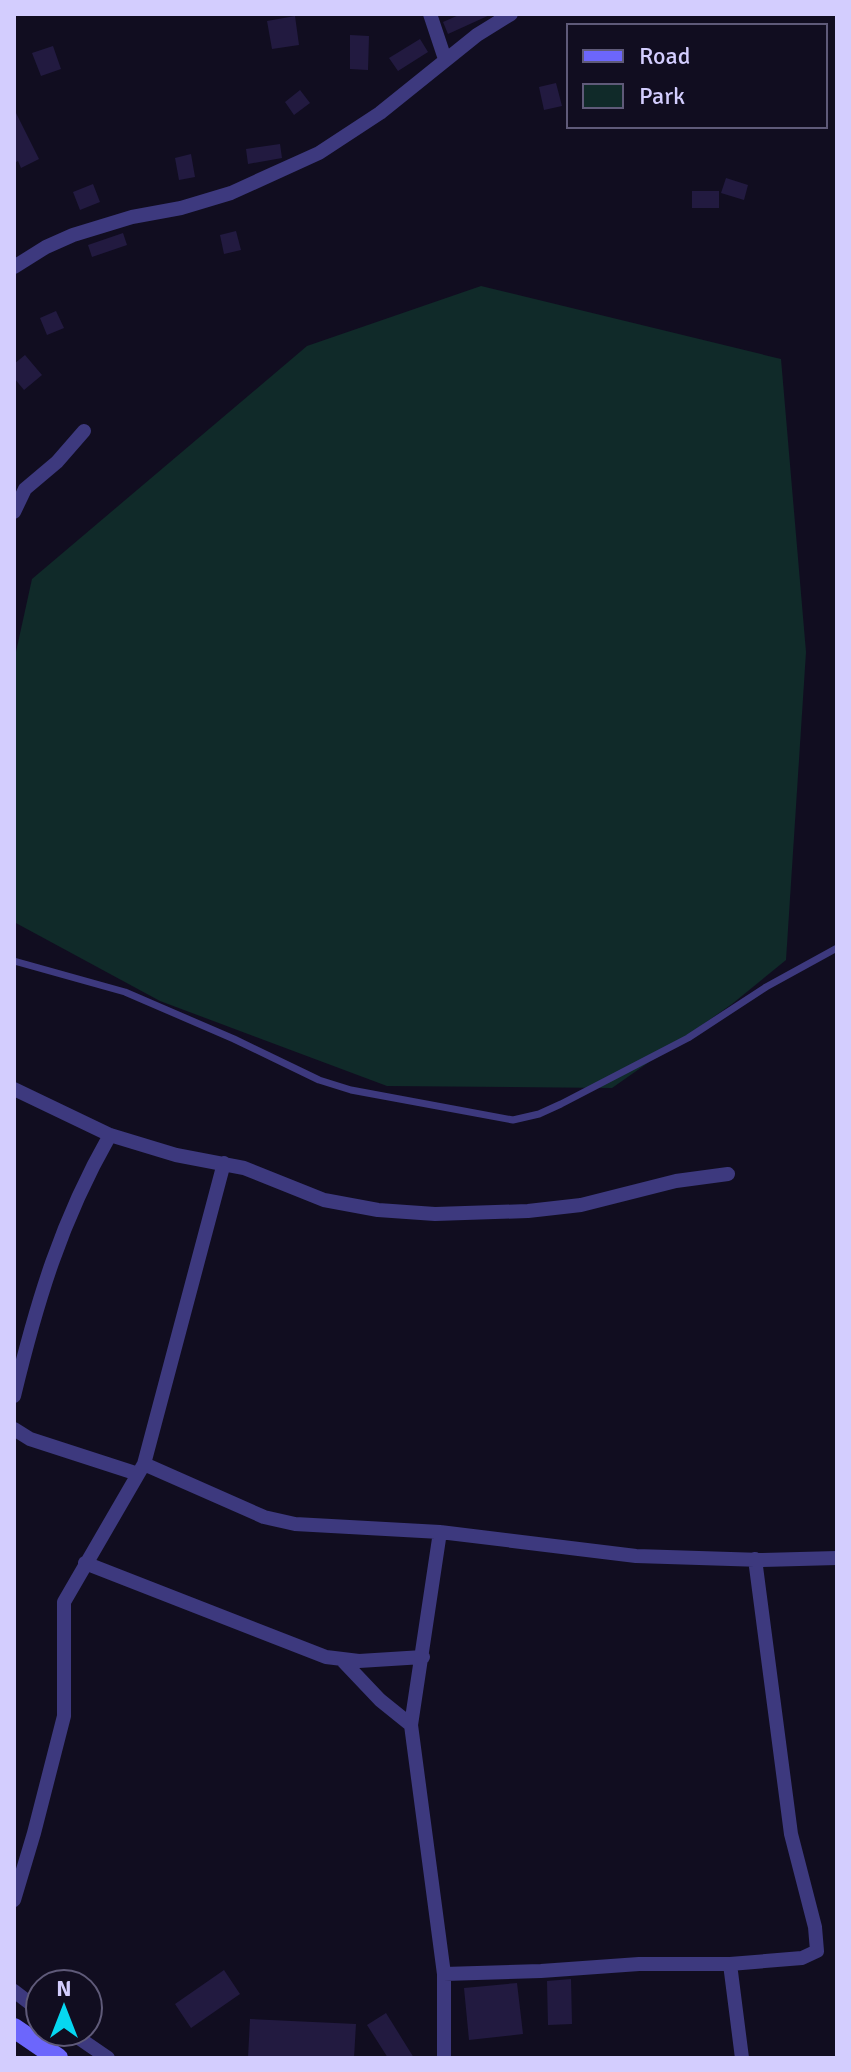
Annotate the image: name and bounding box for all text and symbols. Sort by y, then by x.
legend [567,24,827,128]
text: Road [639,41,690,71]
text: Park [639,81,685,111]
north arrow [24,1968,104,2048]
text: N [56,1975,72,2002]

